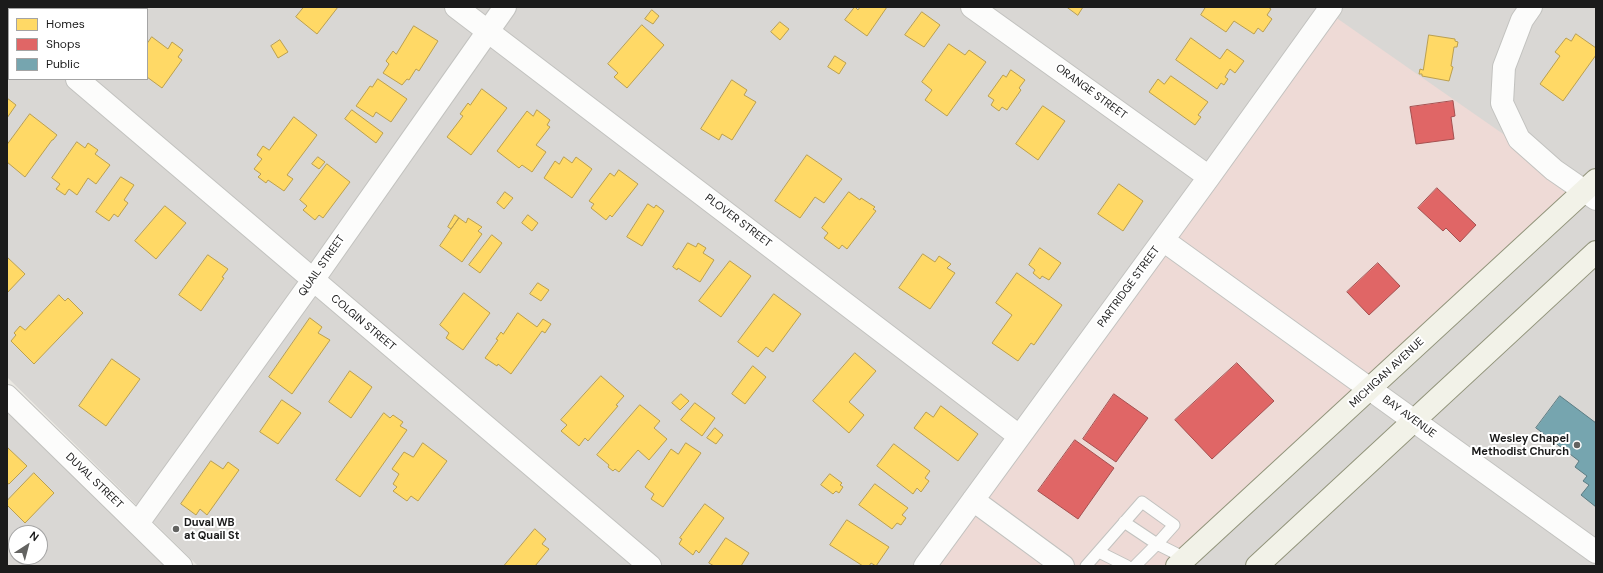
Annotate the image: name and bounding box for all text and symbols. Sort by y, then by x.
legend [8,8,148,80]
text: Homes [46,16,85,32]
text: Shops [46,36,81,52]
text: Public [46,56,80,72]
street label: ORANGE STREET [1053,62,1129,122]
street label: PLOVER STREET [702,192,774,250]
street label: QUAIL STREET [296,233,348,299]
street label: PARTRIDGE STREET [1095,244,1163,330]
street label: COLGIN STREET [328,292,398,354]
street label: MICHIGAN AVENUE [1347,335,1427,411]
street label: BAY AVENUE [1380,393,1438,441]
place label: Wesley Chapel Methodist Church [1472,432,1569,458]
marker: Wesley Chapel Methodist Church [1572,440,1582,450]
street label: DUVAL STREET [63,450,125,512]
place label: Duval WB at Quail St [184,516,240,542]
marker: Duval WB at Quail St [171,524,181,534]
north arrow [8,525,48,565]
text: N [27,528,42,544]

